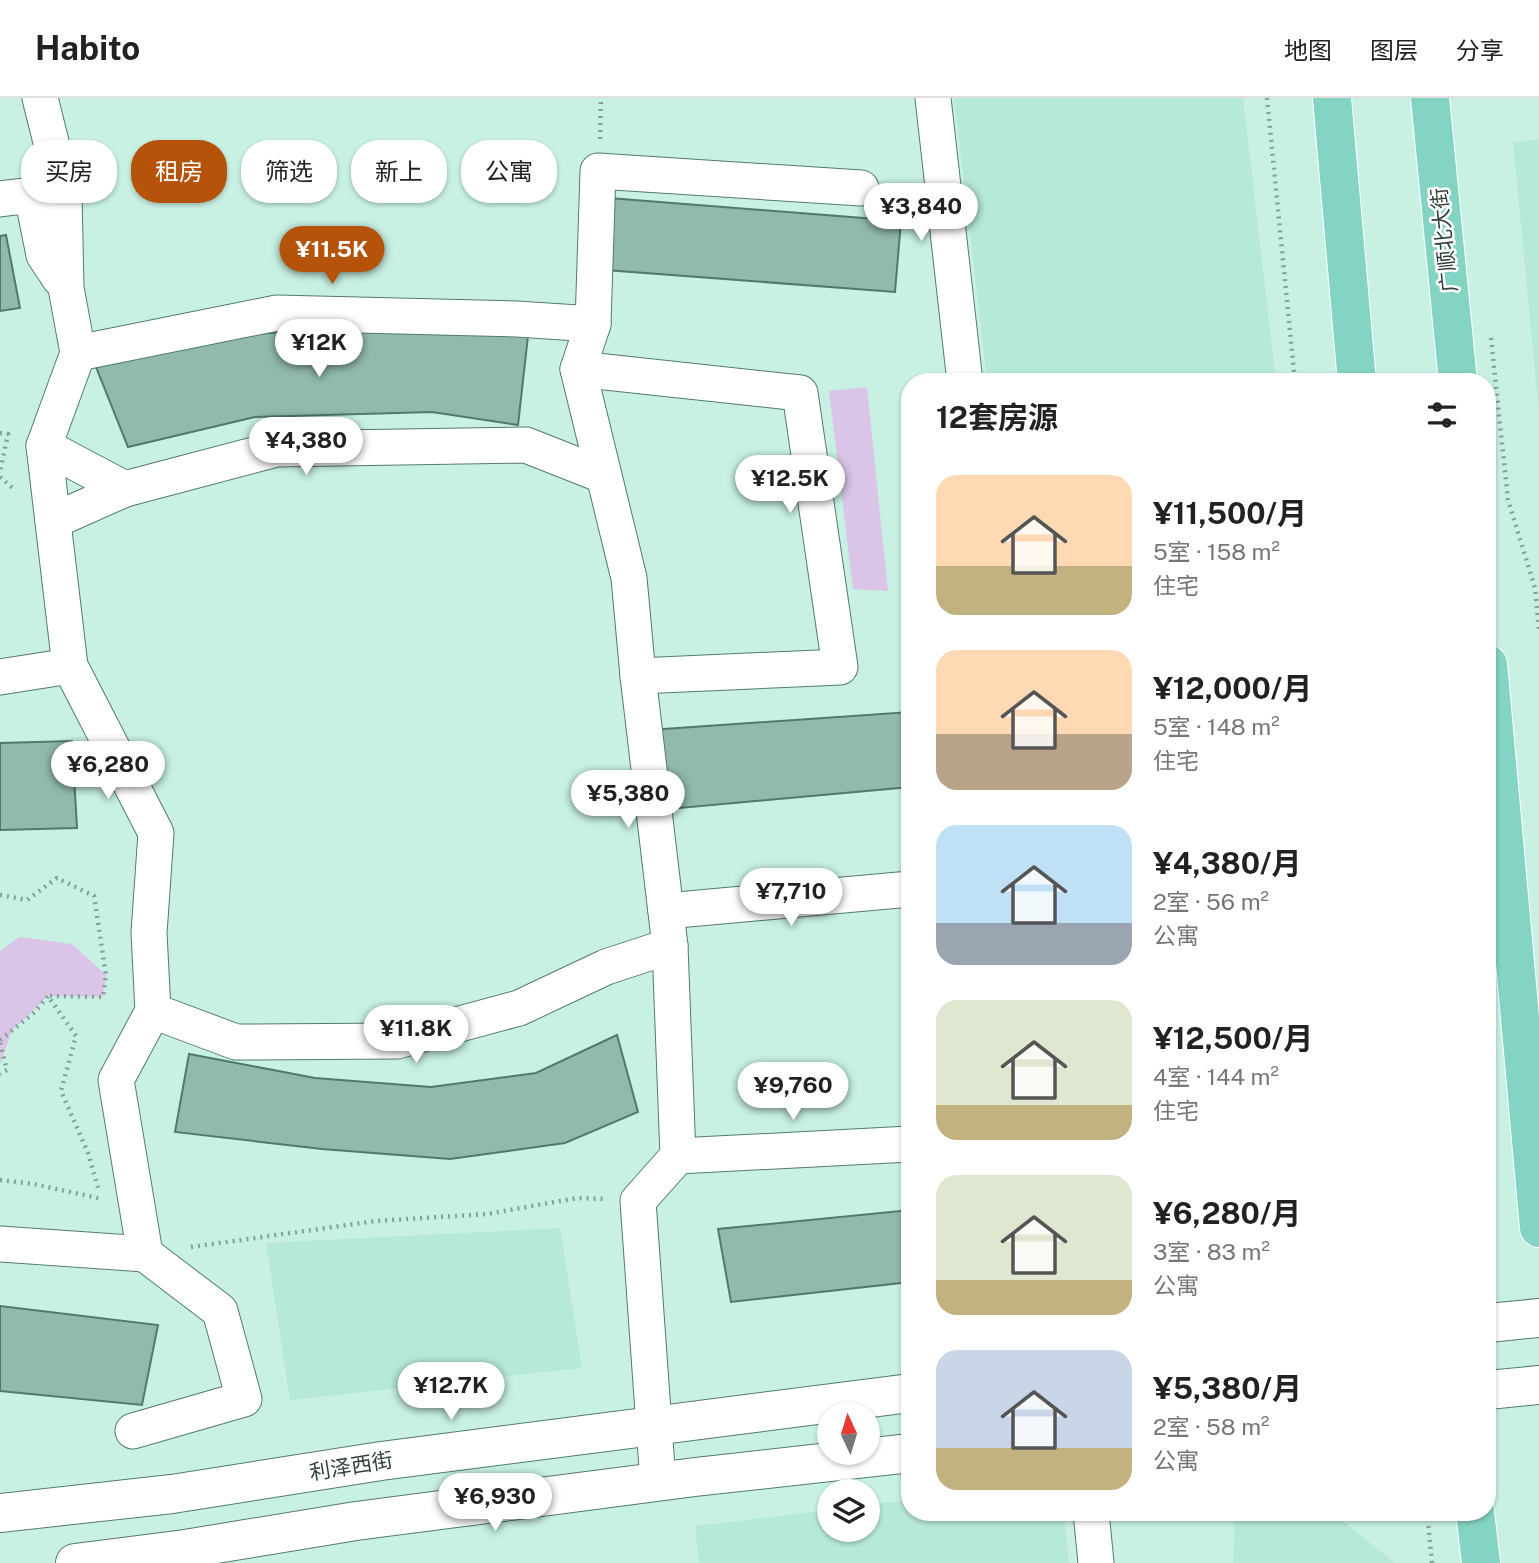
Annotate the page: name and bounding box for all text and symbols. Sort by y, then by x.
text: Habito [35,29,140,67]
text: 地图 [1284,36,1332,64]
text: 图层 [1370,36,1418,64]
text: 分享 [1456,36,1504,64]
chip: 买房 [21,140,117,203]
chip: 租房 [131,140,227,203]
chip: 筛选 [241,140,337,203]
chip: 新上 [351,140,447,203]
chip: 公寓 [461,140,557,203]
pin: ¥3,840 [864,184,978,243]
street label: 广顺北大街 [1426,186,1462,294]
text: ¥3,840 [880,192,962,219]
pin: ¥11.5K [275,226,389,286]
text: ¥11.5K [295,235,369,262]
pin: ¥12K [278,320,360,379]
text: ¥12K [291,328,347,355]
icon: filters [1423,396,1461,434]
text: 12套房源 [936,399,1058,435]
pin: ¥4,380 [249,418,363,477]
text: ¥4,380 [265,426,347,453]
pin: ¥12.5K [733,456,847,515]
text: ¥12.5K [751,464,829,491]
text: ¥11,500/月 [1153,495,1307,531]
icon: home [992,503,1076,587]
text: 5室 · 158 m² [1153,538,1280,565]
text: 住宅 [1153,572,1199,599]
text: ¥12,000/月 [1153,670,1312,706]
icon: home [992,678,1076,762]
text: 5室 · 148 m² [1153,713,1280,740]
pin: ¥6,280 [51,742,165,801]
text: 住宅 [1153,747,1199,774]
text: ¥6,280 [67,750,149,777]
pin: ¥5,380 [571,770,685,830]
text: ¥5,380 [587,779,669,806]
text: ¥4,380/月 [1153,845,1301,881]
icon: home [992,853,1076,937]
pin: ¥7,710 [734,868,848,928]
text: ¥7,710 [756,877,826,904]
text: 2室 · 56 m² [1153,888,1269,915]
text: 公寓 [1153,922,1199,949]
pin: ¥11.8K [359,1006,473,1065]
text: ¥11.8K [380,1014,452,1041]
text: ¥12,500/月 [1153,1020,1313,1056]
icon: home [992,1028,1076,1112]
pin: ¥9,760 [736,1062,850,1122]
text: 4室 · 144 m² [1153,1063,1279,1090]
text: ¥9,760 [754,1071,832,1098]
text: 住宅 [1153,1097,1199,1124]
text: ¥6,280/月 [1153,1195,1301,1231]
icon: home [992,1203,1076,1287]
text: 3室 · 83 m² [1153,1238,1270,1265]
text: 公寓 [1153,1272,1199,1299]
pin: ¥12.7K [394,1362,508,1422]
text: ¥5,380/月 [1153,1370,1302,1406]
text: ¥12.7K [414,1371,488,1398]
icon: home [992,1378,1076,1462]
north arrow [817,1402,880,1465]
map controls [817,1402,880,1542]
text: 2室 · 58 m² [1153,1413,1270,1440]
street label: 利泽西街 [308,1447,394,1485]
text: 公寓 [1153,1447,1199,1474]
pin: ¥6,930 [438,1474,552,1533]
button: layers [817,1479,880,1542]
text: ¥6,930 [454,1482,536,1509]

